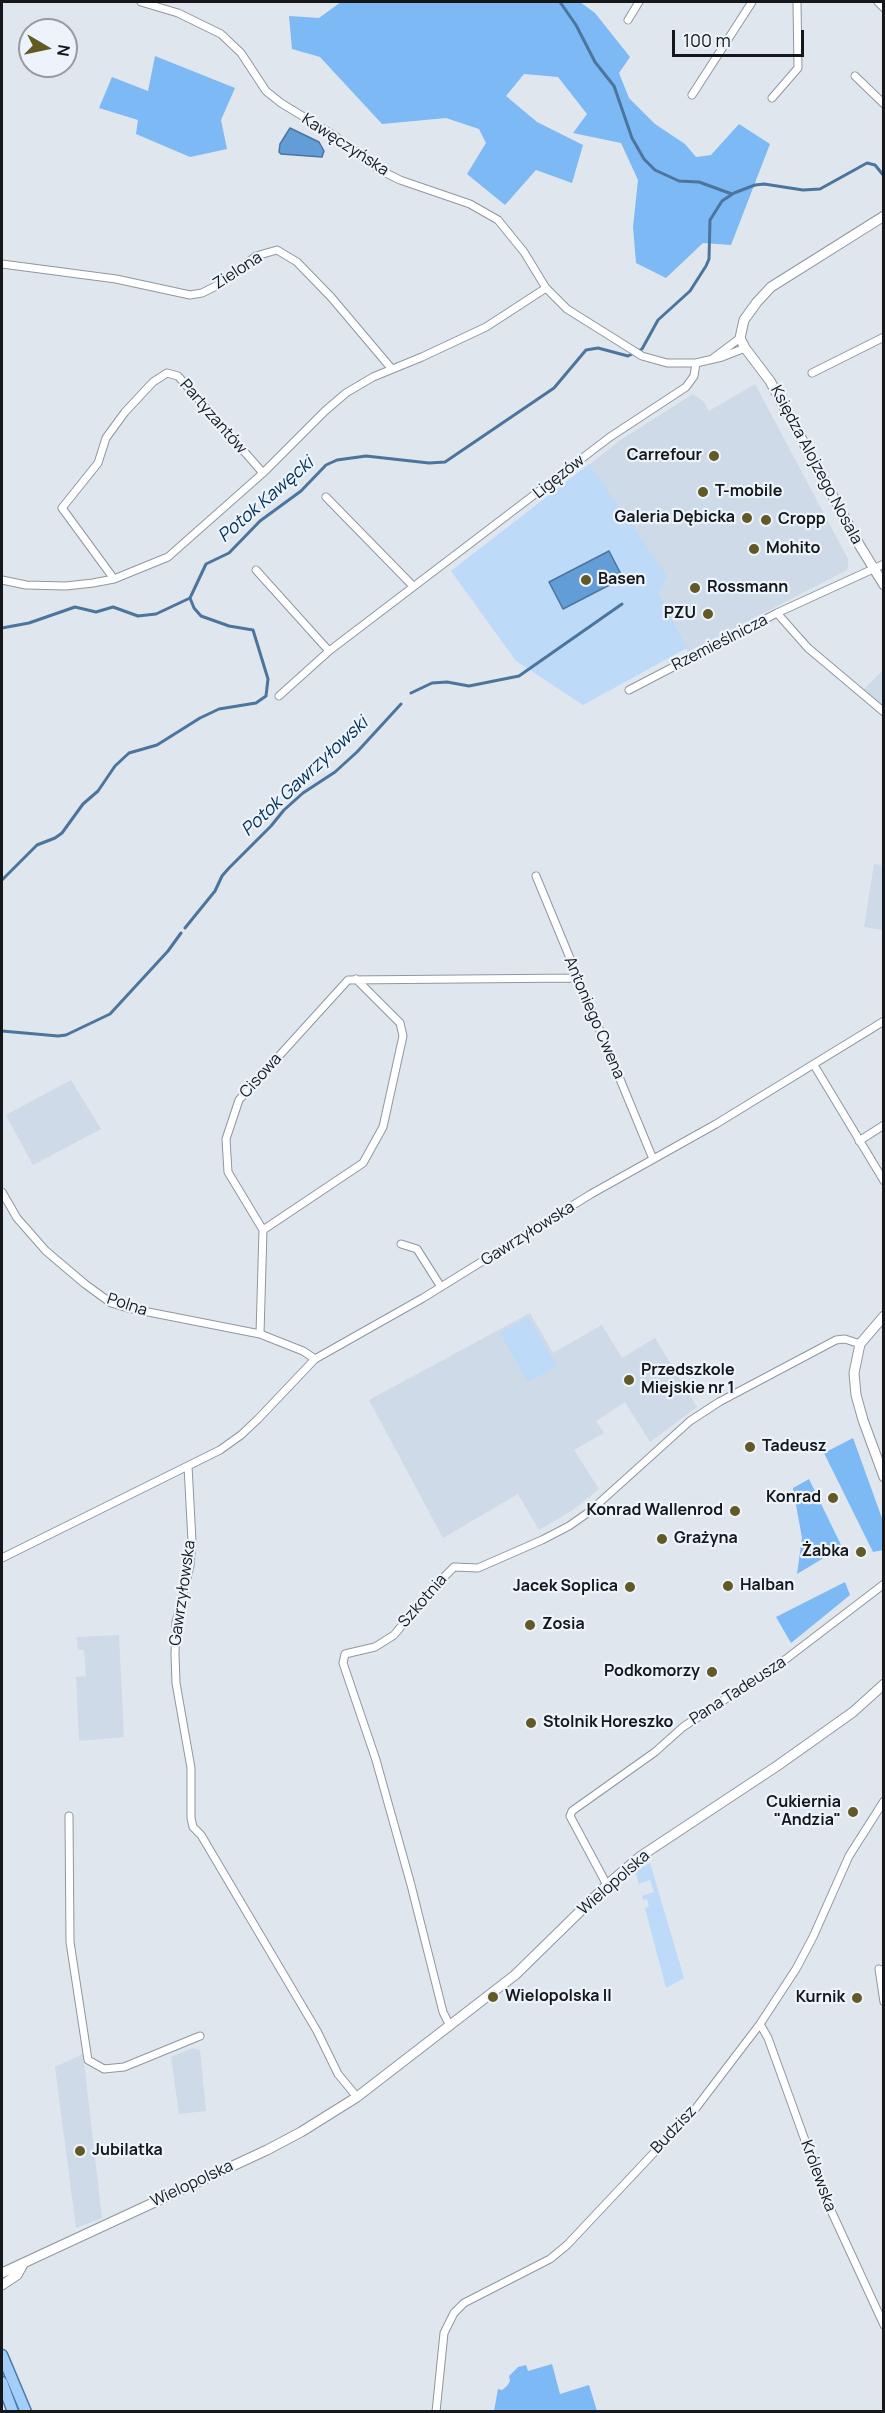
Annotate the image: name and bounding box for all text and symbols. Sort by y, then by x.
north arrow [18,18,78,78]
scale bar [675,18,807,56]
text: 100 m [683,28,731,52]
text: N [52,43,76,58]
street label: Kawęczyńska [298,110,392,180]
street label: Zielona [210,248,266,294]
street label: Partyzantów [175,376,251,458]
street label: Księdza Alojzego Nosala [766,382,866,548]
place label: Carrefour [627,446,702,466]
marker: Carrefour [707,449,721,463]
street label: Ligęzów [529,451,589,503]
water label: Potok Kawęcki [214,453,318,547]
place label: T-mobile [715,482,782,502]
marker: T-mobile [696,485,710,499]
place label: Galeria Dębicka [614,508,735,528]
place label: Cropp [778,510,826,530]
marker: Galeria Dębicka [740,511,754,525]
marker: Cropp [759,513,773,527]
place label: Mohito [766,539,820,559]
marker: Mohito [747,542,761,556]
place label: Basen [598,570,645,590]
marker: Basen [579,573,593,587]
place label: Rossmann [707,578,788,598]
marker: Rossmann [688,581,702,595]
place label: PZU [664,604,696,624]
marker: PZU [701,607,715,621]
street label: Rzemieślnicza [669,611,771,675]
water label: Potok Gawrzyłowski [237,713,373,841]
street label: Antoniego Cwena [560,954,628,1082]
street label: Cisowa [236,1050,286,1102]
street label: Gawrzyłowska [478,1198,578,1270]
street label: Polna [104,1290,150,1320]
place label: Przedszkole Miejskie nr 1 [641,1361,735,1399]
marker: Przedszkole Miejskie nr 1 [622,1373,636,1387]
place label: Tadeusz [762,1437,827,1457]
marker: Tadeusz [743,1440,757,1454]
place label: Konrad [766,1488,821,1508]
marker: Konrad [826,1491,840,1505]
place label: Konrad Wallenrod [586,1501,723,1521]
marker: Konrad Wallenrod [728,1504,742,1518]
place label: Grażyna [674,1529,738,1549]
marker: Grażyna [655,1532,669,1546]
street label: Gawrzyłowska [166,1539,200,1647]
place label: Żabka [801,1542,849,1562]
marker: Żabka [854,1545,868,1559]
street label: Szkotnia [395,1571,451,1631]
place label: Halban [740,1576,794,1596]
place label: Jacek Soplica [513,1577,618,1597]
marker: Halban [721,1579,735,1593]
marker: Jacek Soplica [623,1580,637,1594]
place label: Zosia [542,1615,585,1635]
marker: Zosia [523,1618,537,1632]
street label: Pana Tadeusza [686,1653,790,1729]
place label: Podkomorzy [604,1662,700,1682]
marker: Podkomorzy [705,1665,719,1679]
place label: Stolnik Horeszko [543,1713,674,1733]
marker: Stolnik Horeszko [524,1716,538,1730]
place label: Cukiernia "Andzia" [766,1793,841,1831]
marker: Cukiernia "Andzia" [846,1805,860,1819]
street label: Wielopolska [574,1847,654,1919]
place label: Wielopolska II [505,1987,612,2007]
place label: Kurnik [796,1988,845,2008]
marker: Wielopolska II [486,1990,500,2004]
marker: Kurnik [850,1991,864,2005]
street label: Budzisz [647,2102,701,2158]
street label: Królewska [796,2138,840,2214]
place label: Jubilatka [92,2141,163,2161]
marker: Jubilatka [73,2144,87,2158]
street label: Wielopolska [148,2157,236,2211]

